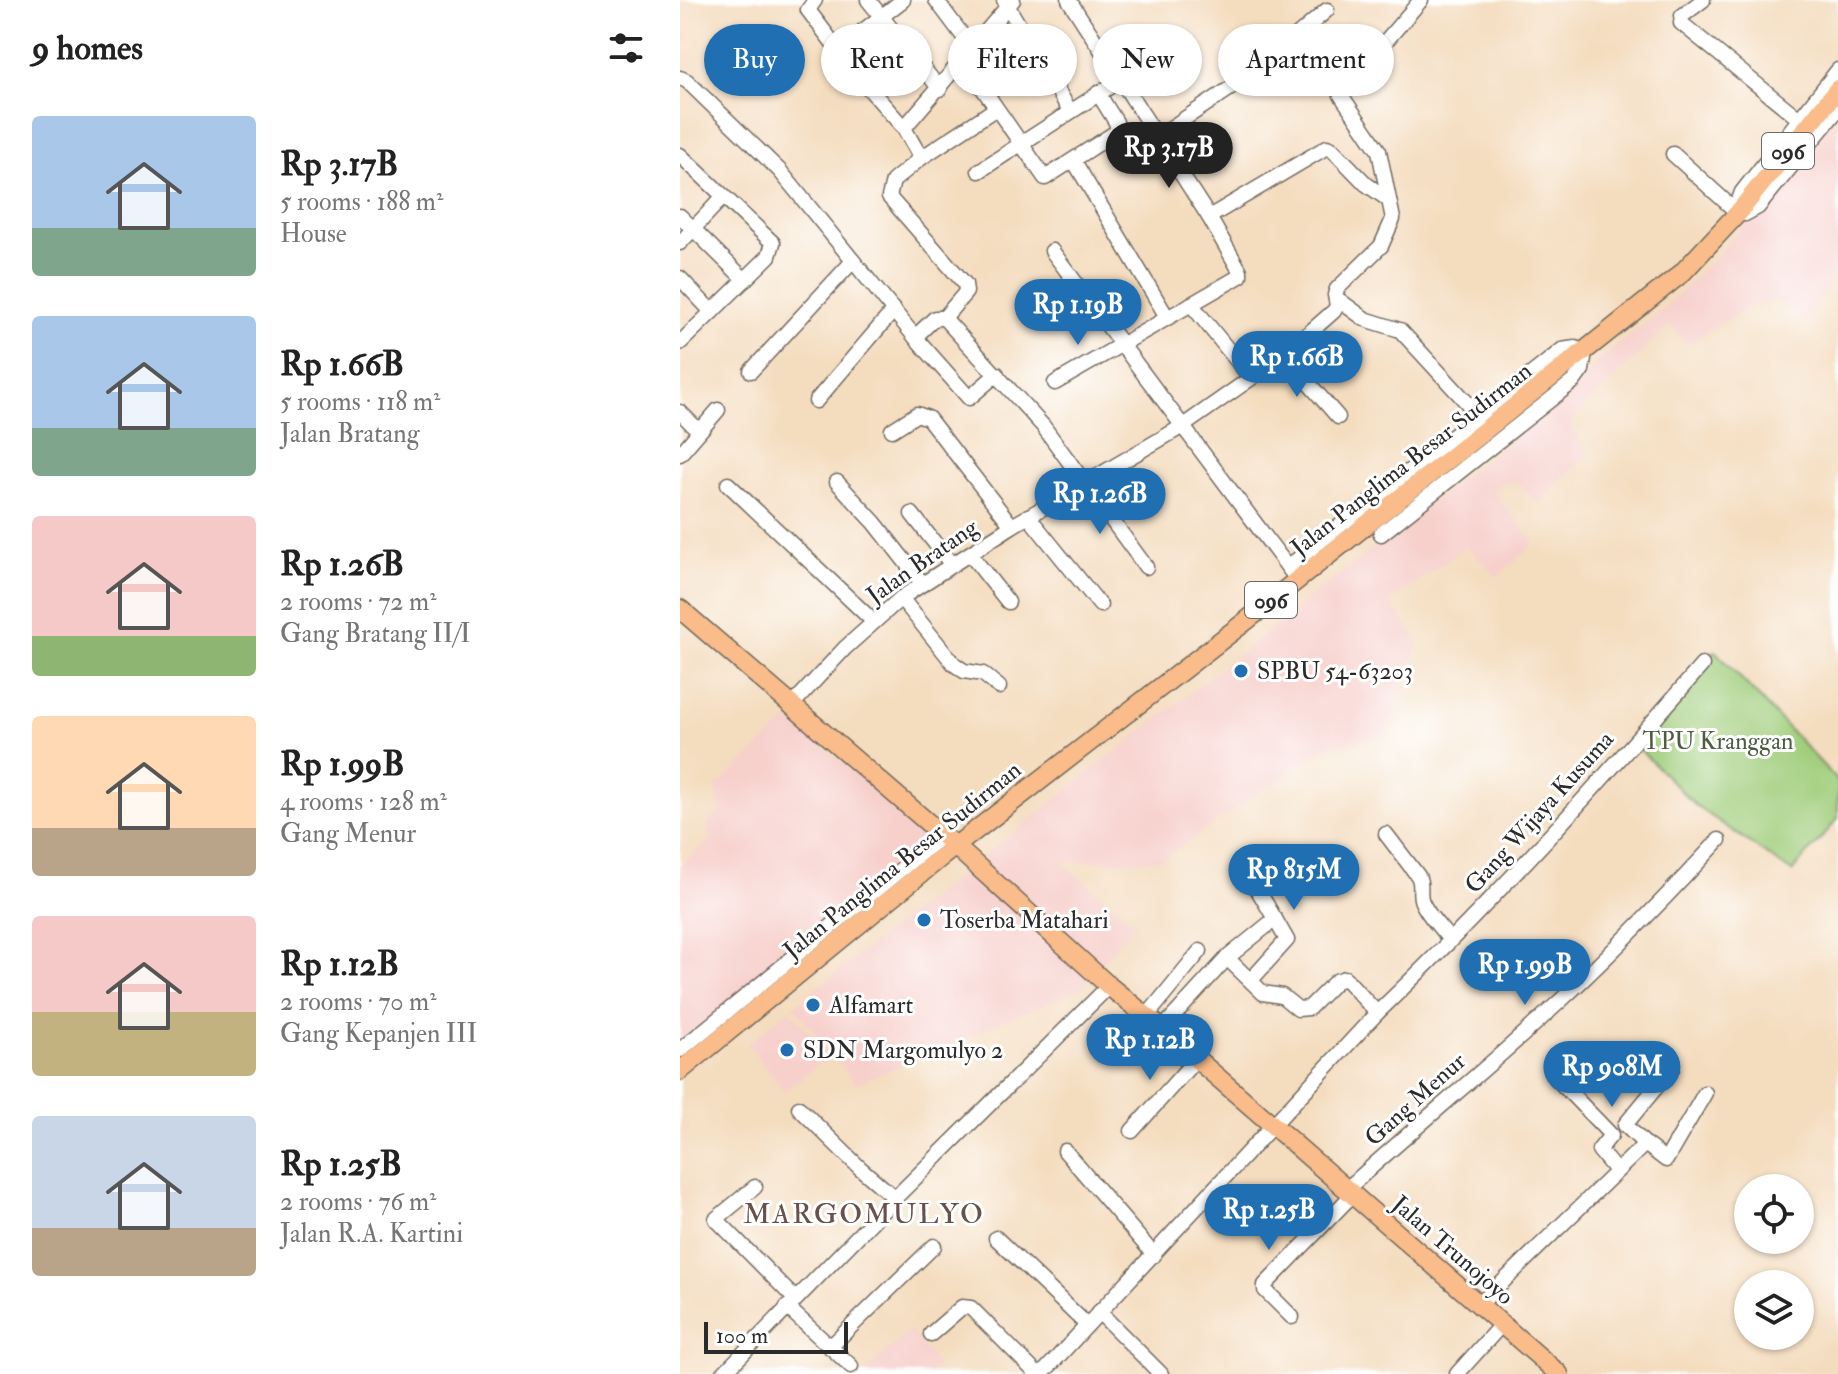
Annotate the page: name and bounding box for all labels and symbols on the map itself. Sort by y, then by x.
pin: Rp 3.17B [1086,122,1252,190]
road number: 096 [1762,133,1814,169]
pin: Rp 1.19B [995,279,1161,347]
pin: Rp 1.66B [1214,331,1380,399]
street label: Jalan Panglima Besar Sudirman [1284,356,1538,564]
pin: Rp 1.26B [1017,468,1183,536]
street label: Jalan Bratang [860,511,985,612]
road number: 096 [1245,582,1297,618]
place label: SPBU 54-63203 [1257,656,1413,687]
marker: SPBU 54-63203 [1232,662,1250,680]
street label: Gang Wijaya Kusuma [1458,724,1621,900]
park label: TPU Kranggan [1643,726,1793,757]
street label: Jalan Panglima Besar Sudirman [776,755,1028,967]
pin: Rp 815M [1220,844,1368,912]
place label: Toserba Matahari [940,905,1109,936]
marker: Toserba Matahari [915,911,933,929]
pin: Rp 1.99B [1442,939,1608,1007]
place label: Alfamart [828,990,913,1021]
marker: Alfamart [804,996,822,1014]
pin: Rp 1.12B [1067,1014,1233,1082]
place label: SDN Margomulyo 2 [803,1035,1003,1066]
marker: SDN Margomulyo 2 [778,1041,796,1059]
pin: Rp 908M [1538,1041,1686,1109]
street label: Gang Menur [1358,1046,1472,1153]
pin: Rp 1.25B [1186,1184,1352,1252]
street label: Jalan Trunojoyo [1384,1188,1520,1312]
district label: MARGOMULYO [743,1197,985,1232]
scale bar [704,1318,848,1354]

